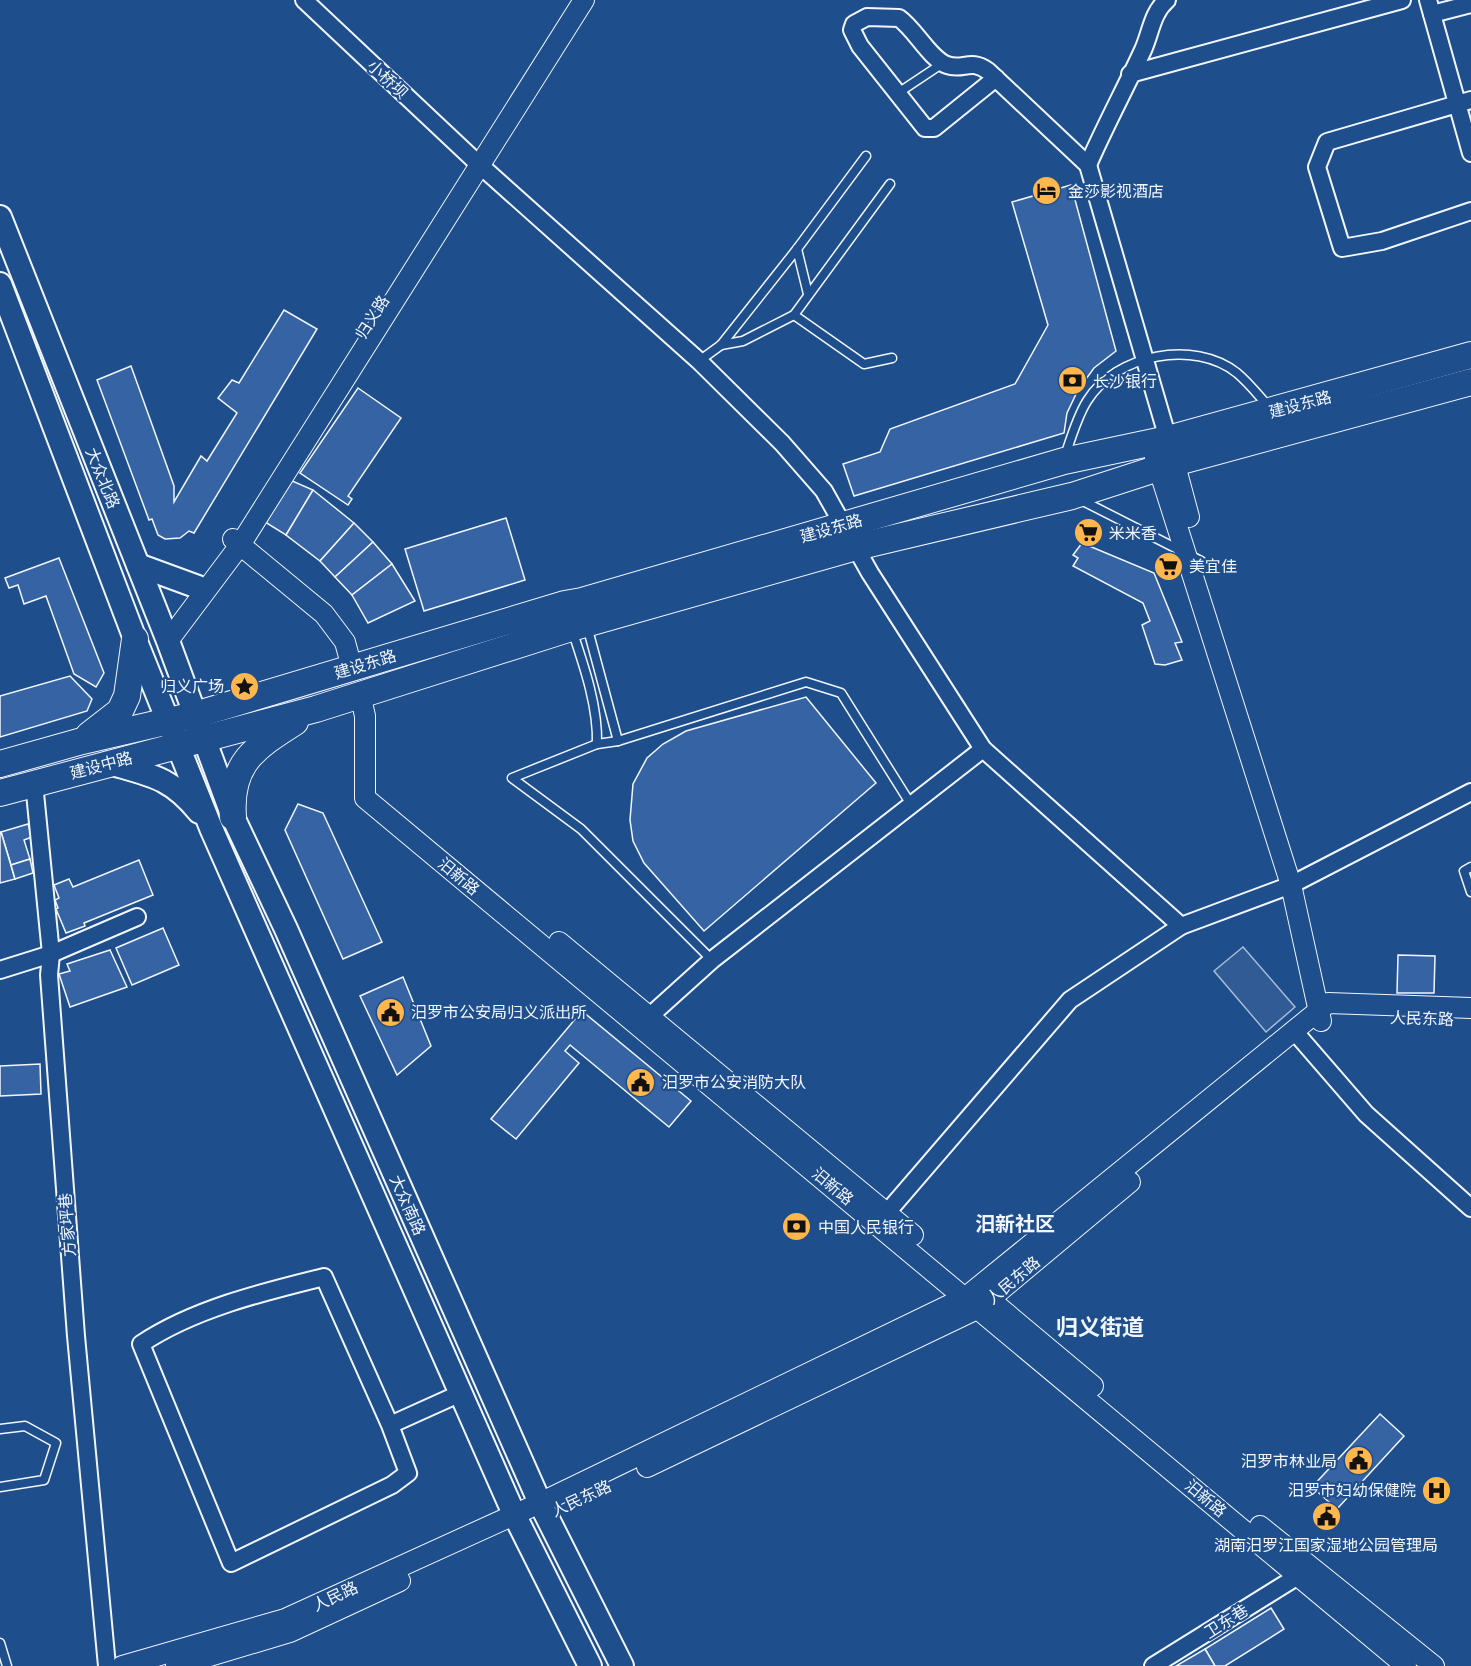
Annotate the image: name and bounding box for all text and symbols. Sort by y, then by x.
street label: 小桥坝 [362,55,412,104]
hotel icon: 金莎影视酒店 [1031,175,1063,207]
place label: 金莎影视酒店 [1068,181,1164,203]
street label: 归义路 [351,291,395,344]
bank icon: 长沙银行 [1056,365,1088,397]
place label: 长沙银行 [1093,371,1157,393]
street label: 建设东路 [1266,386,1334,424]
street label: 大众北路 [80,445,124,512]
street label: 建设东路 [797,510,865,548]
supermarket icon: 米米香 [1072,517,1104,549]
place label: 米米香 [1109,523,1157,545]
supermarket icon: 美宜佳 [1152,550,1184,582]
place label: 美宜佳 [1189,556,1237,578]
street label: 建设东路 [331,645,399,685]
place icon: 归义广场 [229,670,261,702]
place label: 归义广场 [160,676,224,698]
street label: 建设中路 [67,747,135,785]
street label: 汨新路 [433,853,484,901]
public building icon: 汨罗市公安局归义派出所 [374,996,406,1028]
place label: 汨罗市公安局归义派出所 [411,1002,587,1024]
street label: 人民东路 [1390,1007,1454,1031]
public building icon: 汨罗市公安消防大队 [625,1066,657,1098]
place label: 汨罗市公安消防大队 [662,1072,806,1094]
street label: 汨新路 [807,1163,858,1211]
street label: 大众南路 [384,1172,430,1239]
street label: 方家坪巷 [55,1192,81,1258]
bank icon: 中国人民银行 [781,1211,813,1243]
district label: 汨新社区 [975,1211,1055,1238]
place label: 中国人民银行 [818,1217,914,1239]
street label: 人民东路 [982,1252,1045,1310]
district label: 归义街道 [1056,1313,1144,1343]
public building icon: 汨罗市林业局 [1342,1445,1374,1477]
place label: 汨罗市林业局 [1241,1451,1337,1473]
hospital icon: 汨罗市妇幼保健院 [1421,1474,1453,1506]
street label: 人民东路 [548,1475,615,1522]
street label: 汨新路 [1180,1475,1231,1523]
place label: 汨罗市妇幼保健院 [1288,1480,1416,1502]
public building icon: 湖南汨罗江国家湿地公园管理局 [1310,1501,1342,1533]
place label: 湖南汨罗江国家湿地公园管理局 [1214,1535,1438,1557]
street label: 人民路 [309,1577,362,1617]
street label: 卫东巷 [1200,1600,1253,1644]

